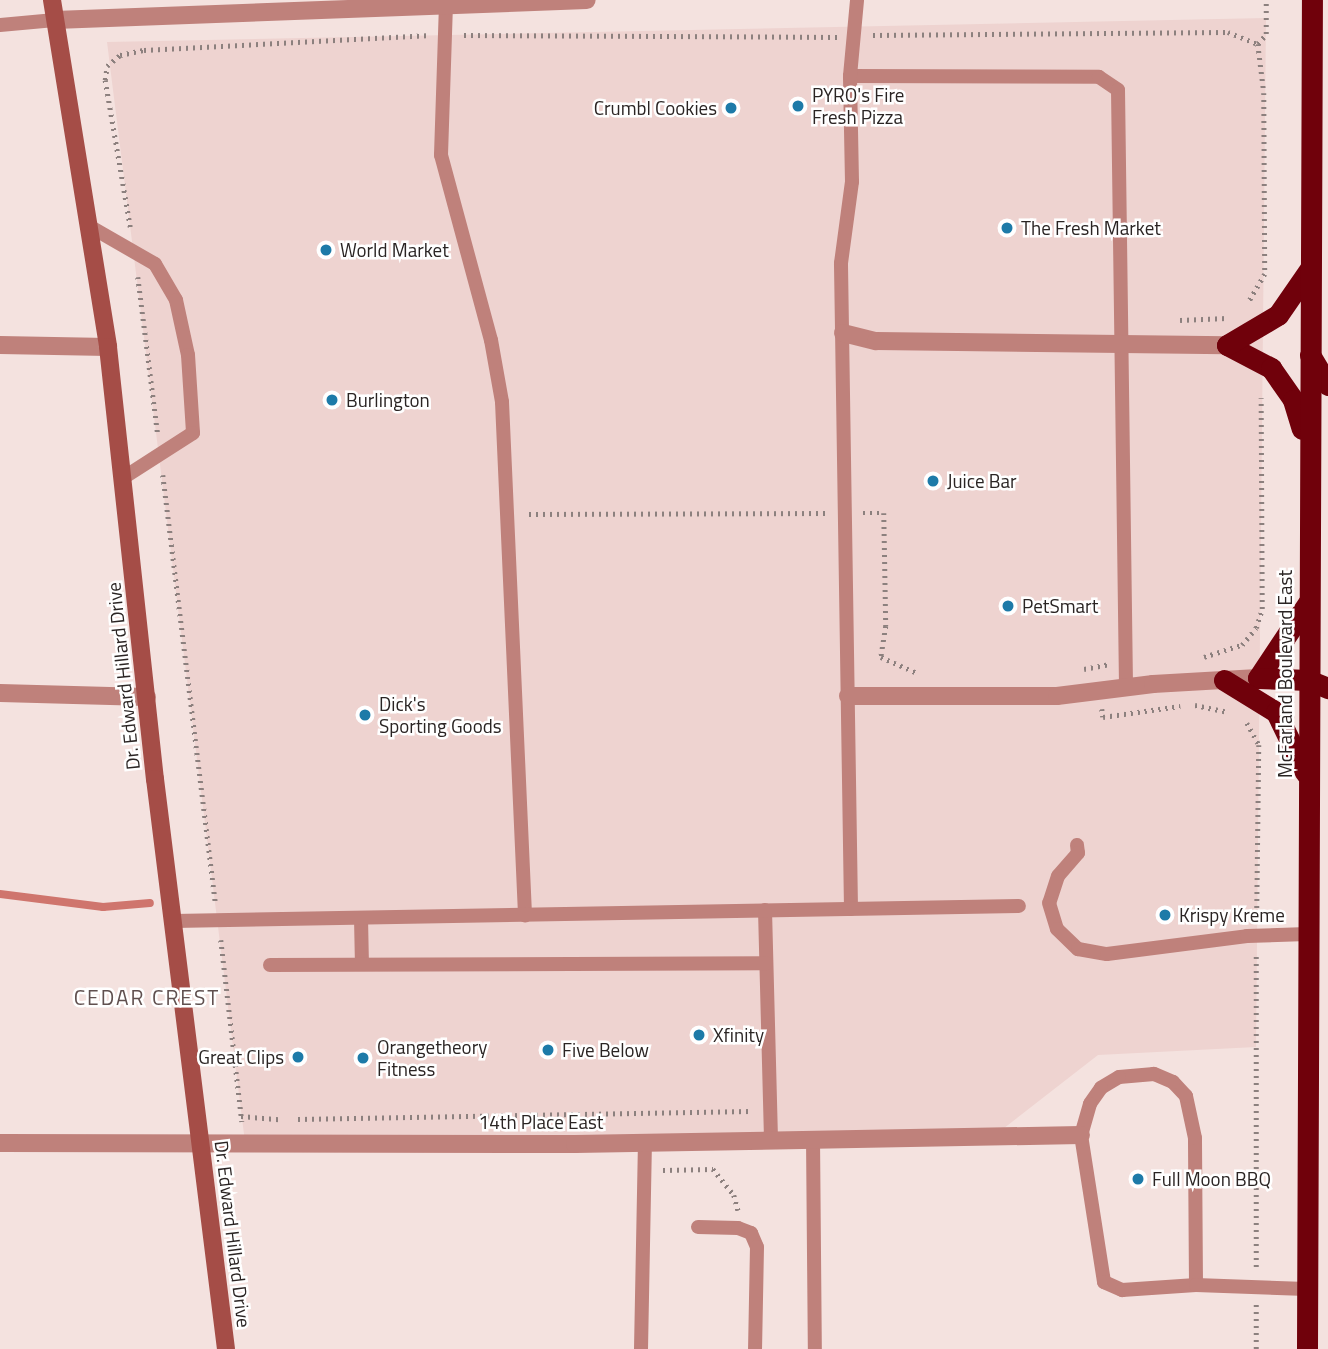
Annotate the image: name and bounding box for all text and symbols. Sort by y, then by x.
place label: PYRO's Fire Fresh Pizza [812,84,904,128]
place label: Crumbl Cookies [594,97,717,119]
marker: PYRO's Fire Fresh Pizza [790,98,806,114]
marker: Crumbl Cookies [723,100,739,116]
place label: The Fresh Market [1021,217,1161,239]
marker: The Fresh Market [999,220,1015,236]
place label: World Market [340,239,449,261]
marker: World Market [318,242,334,258]
place label: Burlington [346,389,430,411]
marker: Burlington [324,392,340,408]
place label: Juice Bar [947,470,1016,492]
marker: Juice Bar [925,473,941,489]
street label: McFarland Boulevard East [1274,570,1296,778]
street label: Dr. Edward Hillard Drive [102,581,144,771]
place label: PetSmart [1022,595,1098,617]
marker: PetSmart [1000,598,1016,614]
place label: Dick's Sporting Goods [379,693,502,737]
marker: Dick's Sporting Goods [357,707,373,723]
place label: Krispy Kreme [1179,904,1285,926]
marker: Krispy Kreme [1157,907,1173,923]
district label: CEDAR CREST [75,984,219,1010]
place label: Xfinity [713,1024,764,1046]
marker: Xfinity [691,1027,707,1043]
place label: Orangetheory Fitness [377,1036,487,1080]
place label: Five Below [562,1039,649,1061]
marker: Five Below [540,1042,556,1058]
place label: Great Clips [198,1046,284,1068]
marker: Great Clips [290,1049,306,1065]
marker: Orangetheory Fitness [355,1050,371,1066]
street label: 14th Place East [479,1111,603,1133]
street label: Dr. Edward Hillard Drive [210,1139,256,1329]
place label: Full Moon BBQ [1152,1168,1271,1190]
marker: Full Moon BBQ [1130,1171,1146,1187]

